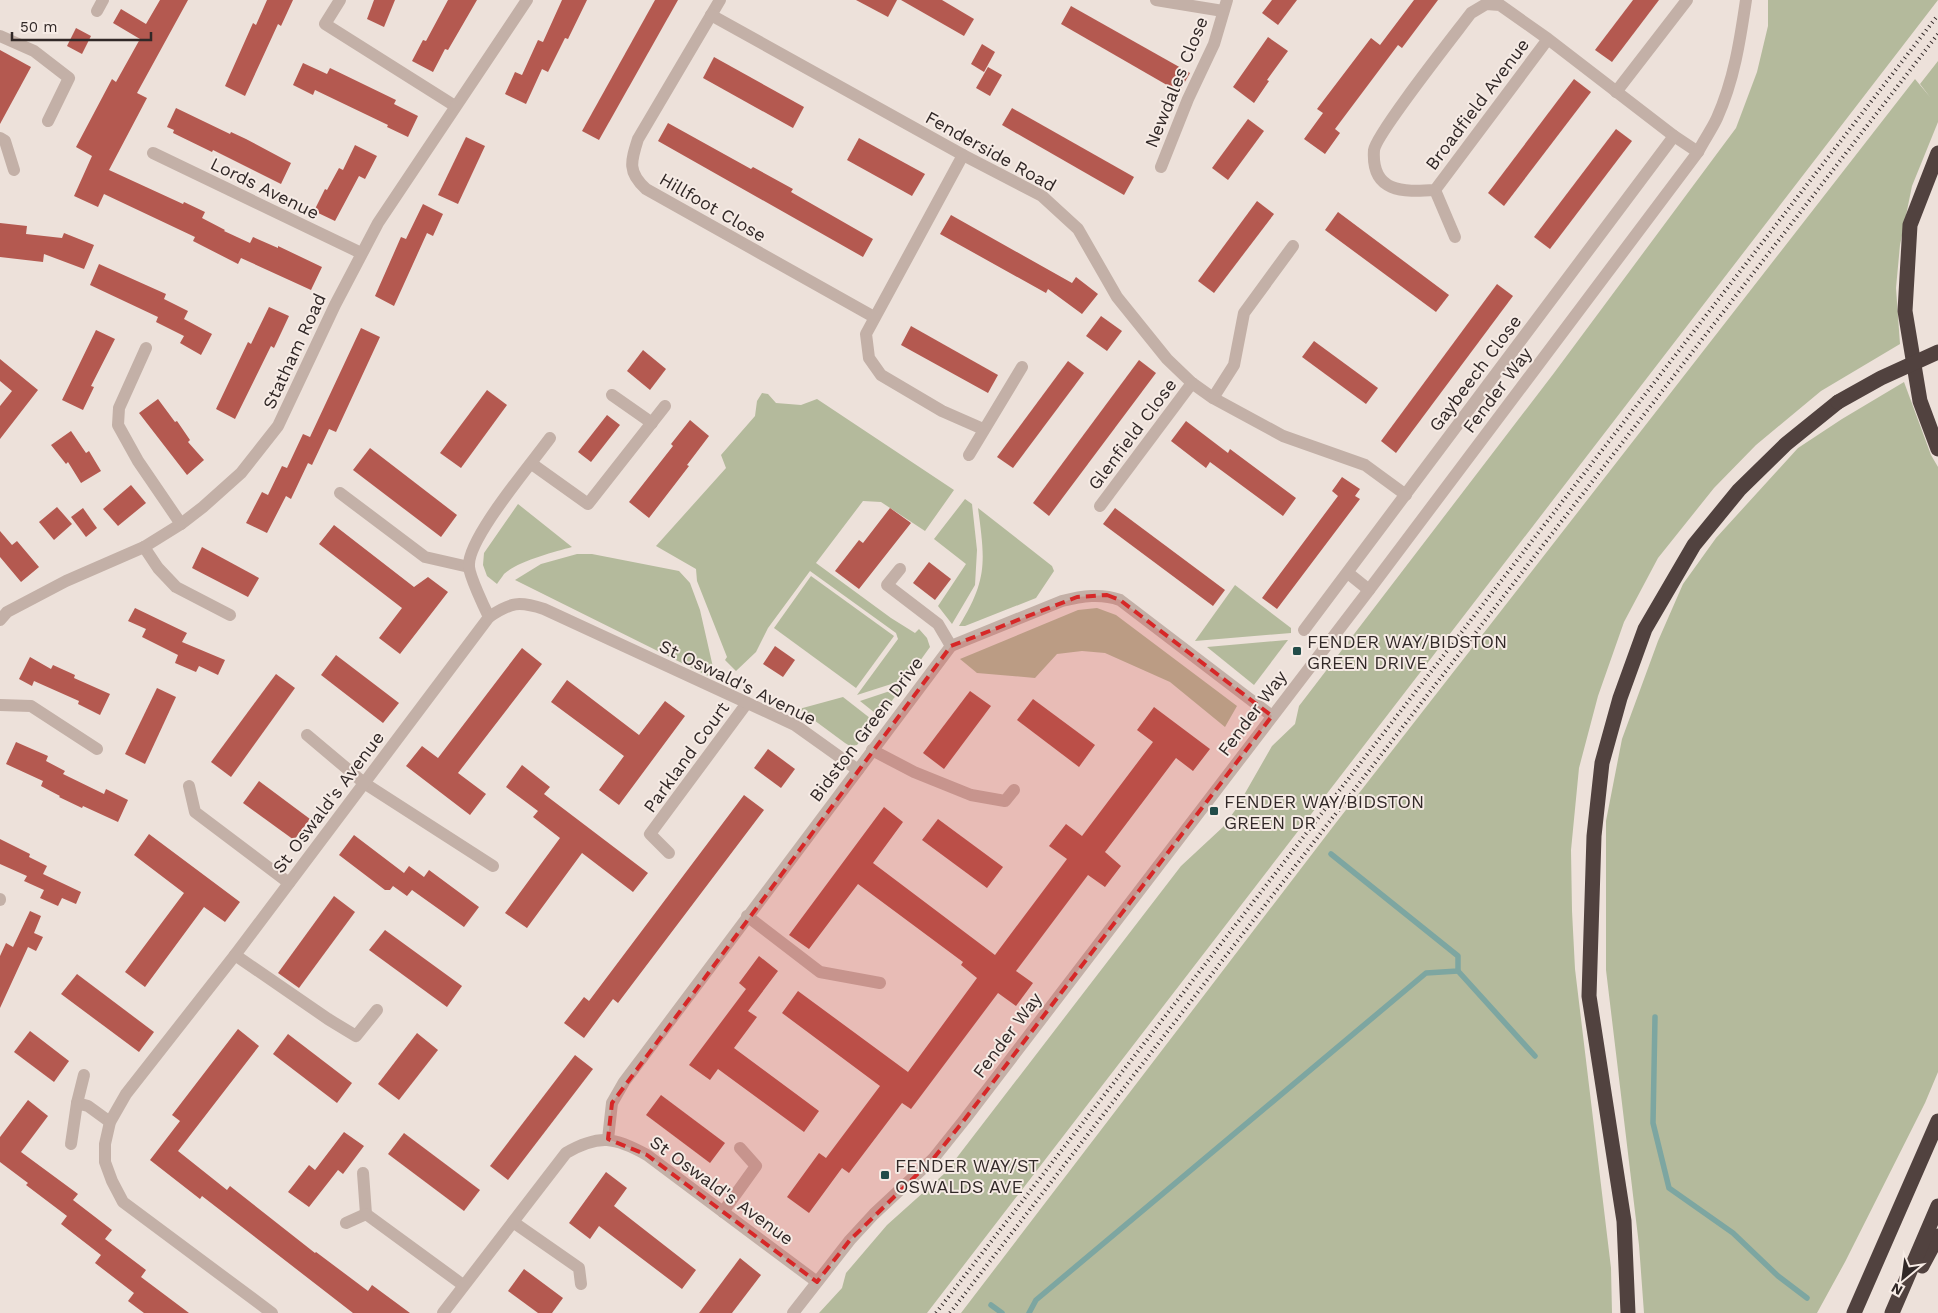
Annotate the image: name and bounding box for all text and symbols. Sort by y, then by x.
scale bar [12,10,151,42]
street label: Newdales Close [1140,13,1212,151]
text: 50 m [20,18,57,36]
street label: Broadfield Avenue [1421,34,1533,174]
street label: Fenderside Road [922,106,1060,196]
street label: Lords Avenue [207,153,323,223]
street label: Hillfoot Close [656,168,770,246]
street label: Statham Road [258,290,330,412]
street label: Gaybeech Close [1425,311,1525,435]
street label: Fender Way [1458,343,1536,437]
street label: Glenfield Close [1083,374,1181,494]
place label: FENDER WAY/BIDSTON GREEN DRIVE [1307,631,1507,673]
street label: St Oswald's Avenue [656,635,820,729]
marker: FENDER WAY/BIDSTON GREEN DRIVE [1291,645,1303,657]
street label: Bidston Green Drive [805,652,927,806]
street label: Fender Way [1213,666,1291,760]
street label: Parkland Court [639,697,733,816]
street label: St Oswald's Avenue [268,727,388,877]
place label: FENDER WAY/BIDSTON GREEN DR [1224,791,1424,833]
marker: FENDER WAY/BIDSTON GREEN DR [1208,805,1220,817]
street label: Fender Way [968,988,1046,1082]
street label: St Oswald's Avenue [646,1131,798,1249]
place label: FENDER WAY/ST OSWALDS AVE [895,1155,1039,1197]
marker: FENDER WAY/ST OSWALDS AVE [879,1169,891,1181]
north arrow [1878,1253,1928,1303]
text: N [1888,1280,1905,1299]

